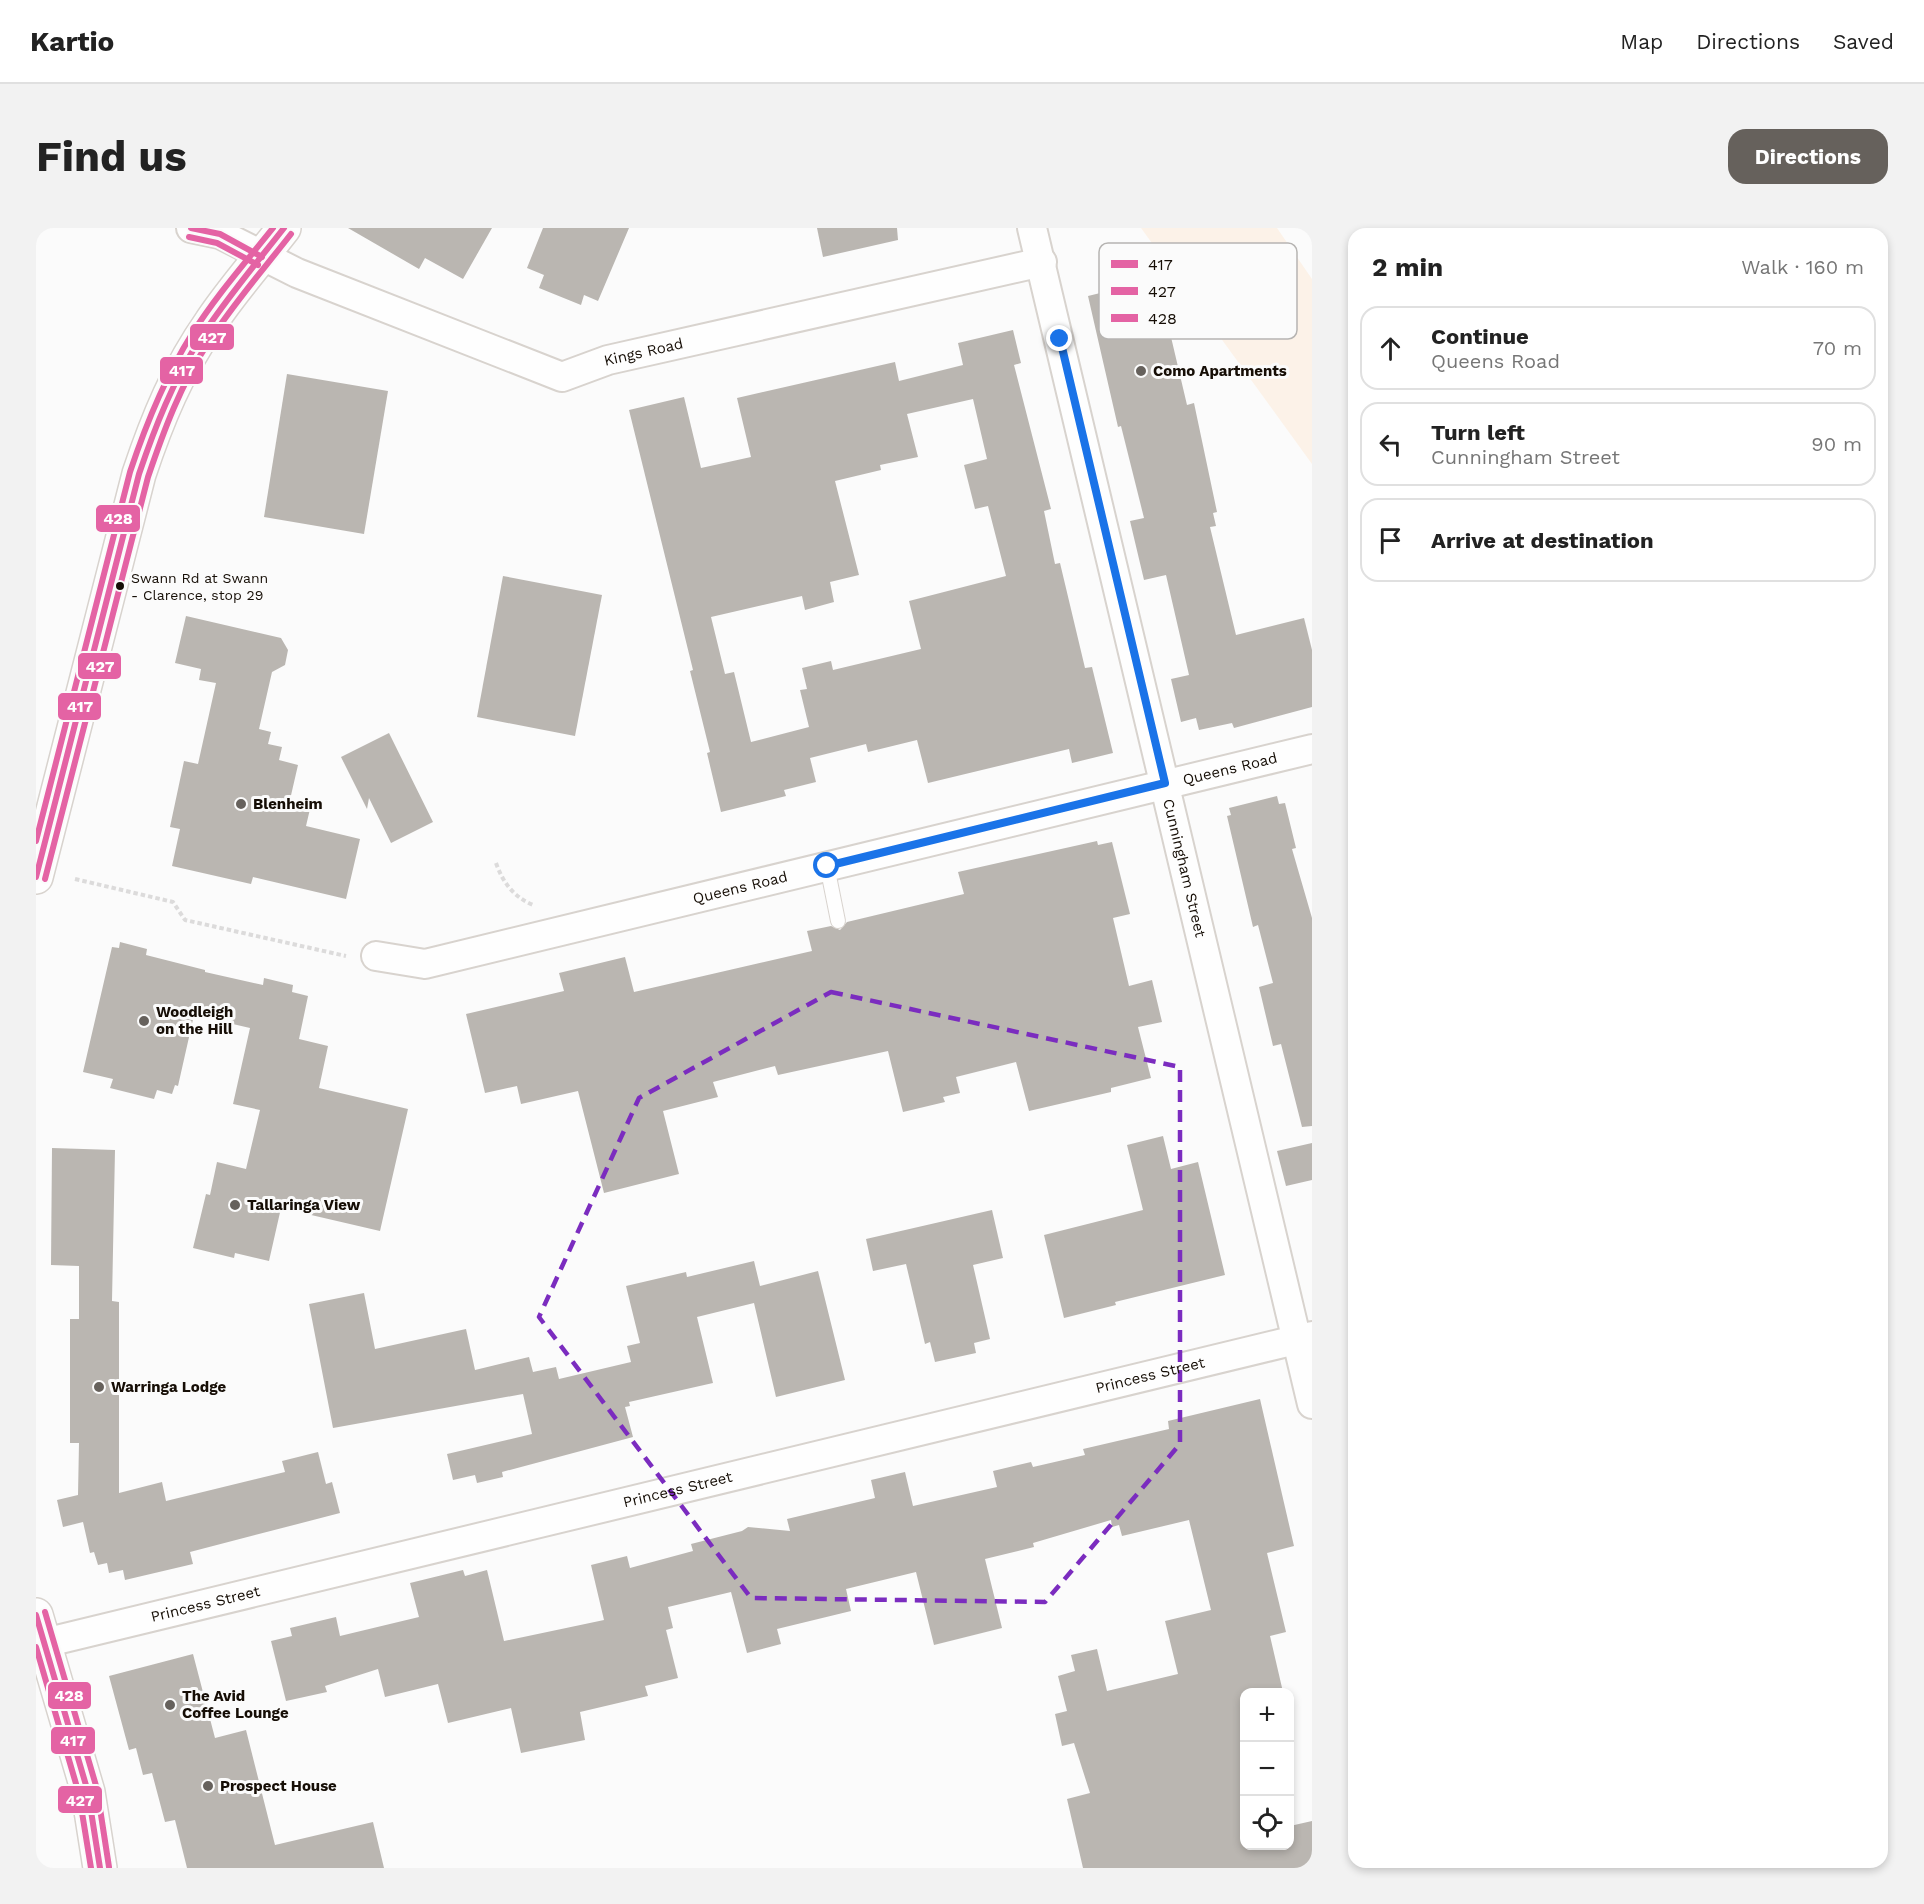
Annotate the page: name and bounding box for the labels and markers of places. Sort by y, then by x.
place label: Como Apartments [1153,362,1287,380]
marker: Como Apartments [1134,364,1148,378]
place label: Swann Rd at Swann - Clarence, stop 29 [131,570,268,603]
marker: Swann Rd at Swann - Clarence, stop 29 [114,580,126,592]
place label: Blenheim [253,795,323,813]
marker: Blenheim [234,797,248,811]
place label: Woodleigh on the Hill [156,1003,233,1038]
marker: Woodleigh on the Hill [137,1014,151,1028]
place label: Tallaringa View [247,1196,361,1214]
marker: Tallaringa View [228,1198,242,1212]
place label: Warringa Lodge [111,1378,227,1396]
marker: Warringa Lodge [92,1380,106,1394]
place label: The Avid Coffee Lounge [182,1687,289,1722]
marker: The Avid Coffee Lounge [163,1698,177,1712]
place label: Prospect House [220,1777,337,1795]
marker: Prospect House [201,1779,215,1793]

